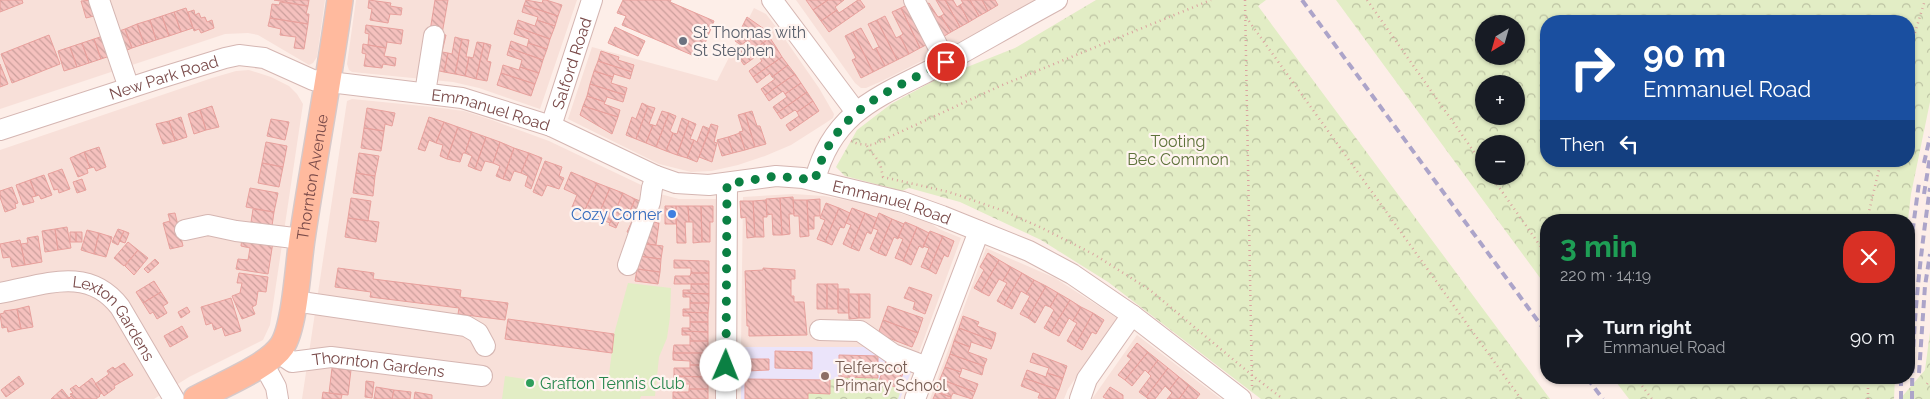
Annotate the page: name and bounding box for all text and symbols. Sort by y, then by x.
street label: Salford Road [548,15,595,111]
north arrow [1475,15,1525,65]
map controls [1475,15,1525,185]
place label: St Thomas with St Stephen [693,23,806,60]
text: 90 m [1643,34,1726,75]
marker: St Thomas with St Stephen [677,35,689,47]
icon: right [1560,35,1625,100]
pin [925,41,967,83]
icon: arrive [932,48,960,76]
street label: New Park Road [107,51,221,103]
button: + [1475,75,1525,125]
text: Emmanuel Road [1643,76,1811,102]
street label: Emmanuel Road [430,85,552,135]
street label: Thornton Avenue [292,113,332,241]
icon: left [1615,130,1643,158]
park label: Tooting Bec Common [1127,132,1229,169]
text: Then [1560,133,1605,155]
button: − [1475,135,1525,185]
street label: Emmanuel Road [831,176,954,228]
place label: Cozy Corner [571,205,662,224]
marker: Cozy Corner [666,208,678,220]
text: 3 min [1560,229,1638,264]
button: close [1843,231,1895,283]
text: 220 m · 14:19 [1560,266,1651,285]
street label: Lexton Gardens [72,272,159,364]
text: Turn right [1603,316,1692,338]
icon: right [1560,323,1588,351]
text: 90 m [1850,326,1895,348]
text: Emmanuel Road [1603,338,1725,357]
position arrow [699,339,751,391]
street label: Thornton Gardens [311,348,446,381]
place label: Telferscot Primary School [835,358,947,395]
marker: Telferscot Primary School [819,370,831,382]
place label: Grafton Tennis Club [540,374,685,393]
marker: Grafton Tennis Club [524,377,536,389]

